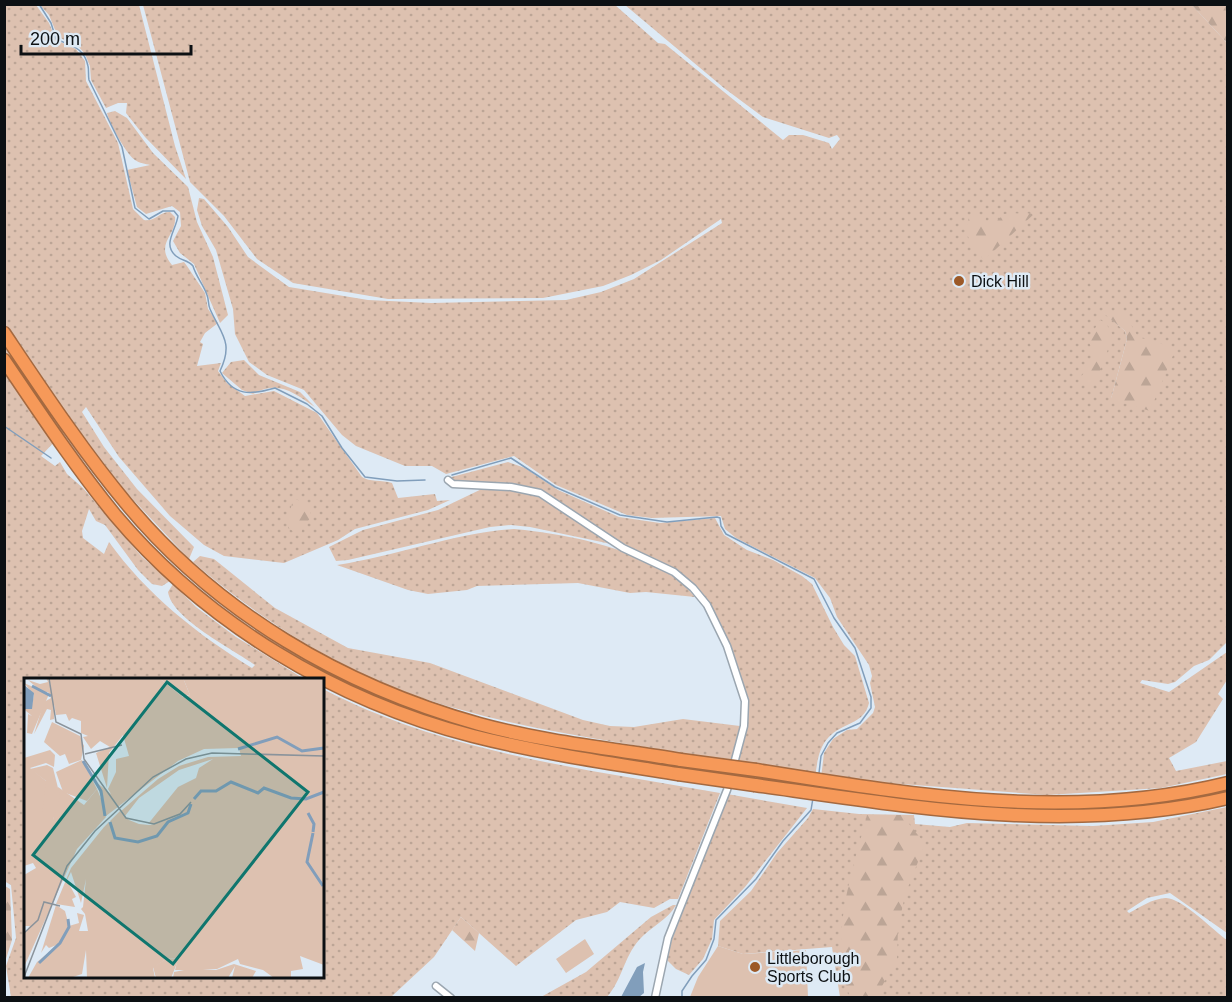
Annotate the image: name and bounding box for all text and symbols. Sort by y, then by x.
scale bar [21,18,190,56]
text: 200 m [30,29,80,49]
place label: Dick Hill [971,273,1029,290]
marker: Dick Hill [952,274,966,288]
inset map [24,678,324,978]
place label: Littleborough Sports Club [767,950,860,985]
marker: Littleborough Sports Club [748,960,762,974]

